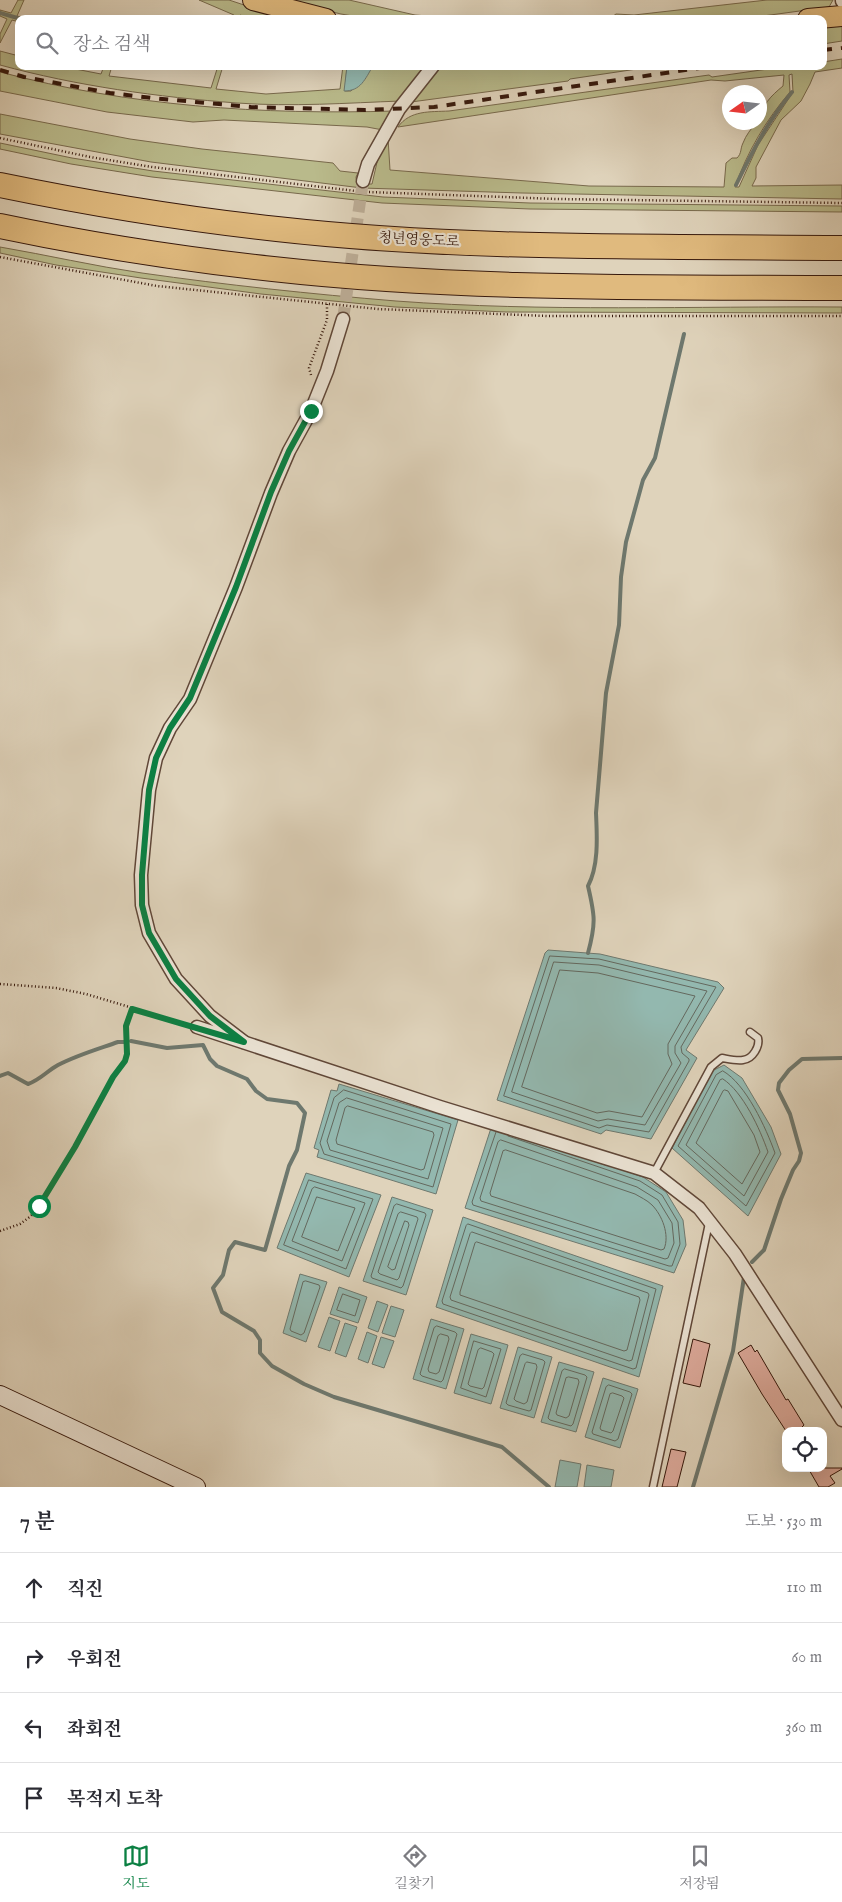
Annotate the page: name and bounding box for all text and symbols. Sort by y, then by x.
search box [15,15,827,70]
icon: search [33,29,61,57]
text: 장소 검색 [73,33,151,57]
north arrow [722,85,767,130]
street label: 청년영웅도로 [378,229,460,251]
route end [300,400,323,423]
route start [28,1195,51,1218]
map controls [782,1427,827,1472]
button: locate [782,1427,827,1472]
text: 7 분 [20,1509,55,1536]
text: 도보 · 530 m [745,1512,822,1532]
icon: ahead [20,1574,48,1602]
text: 직진 [67,1578,104,1602]
text: 110 m [786,1578,822,1598]
icon: right [20,1644,48,1672]
text: 우회전 [67,1648,122,1672]
text: 60 m [792,1648,822,1668]
icon: left [20,1714,48,1742]
text: 좌회전 [67,1718,122,1742]
text: 360 m [786,1718,822,1738]
icon: arrive [20,1784,48,1812]
text: 목적지 도착 [67,1788,163,1812]
tab: 지도 [122,1842,150,1893]
tab: 길찾기 [394,1842,435,1893]
tab: 저장됨 [679,1842,720,1893]

